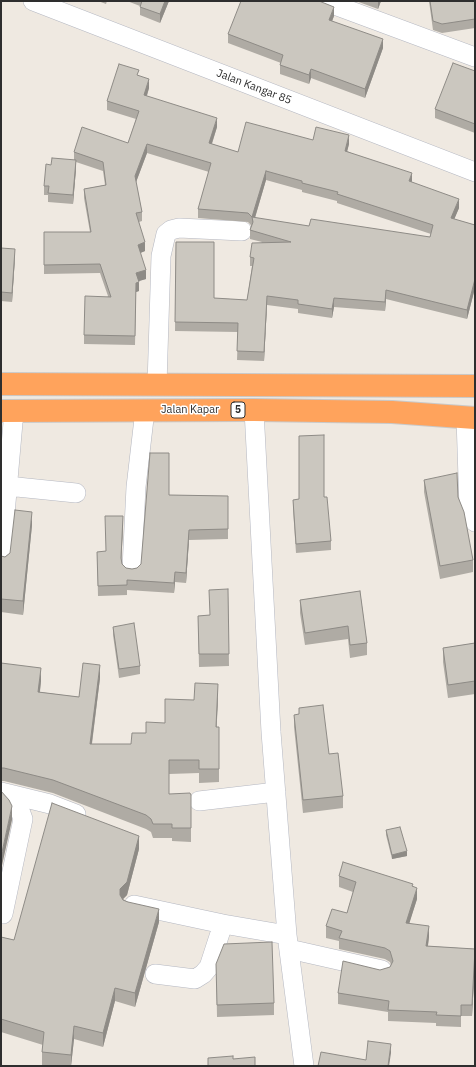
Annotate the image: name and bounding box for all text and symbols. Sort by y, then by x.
street label: Jalan Kangar 85 [214,67,294,107]
road number: 5 [231,402,245,418]
street label: Jalan Kapar [161,403,219,417]

